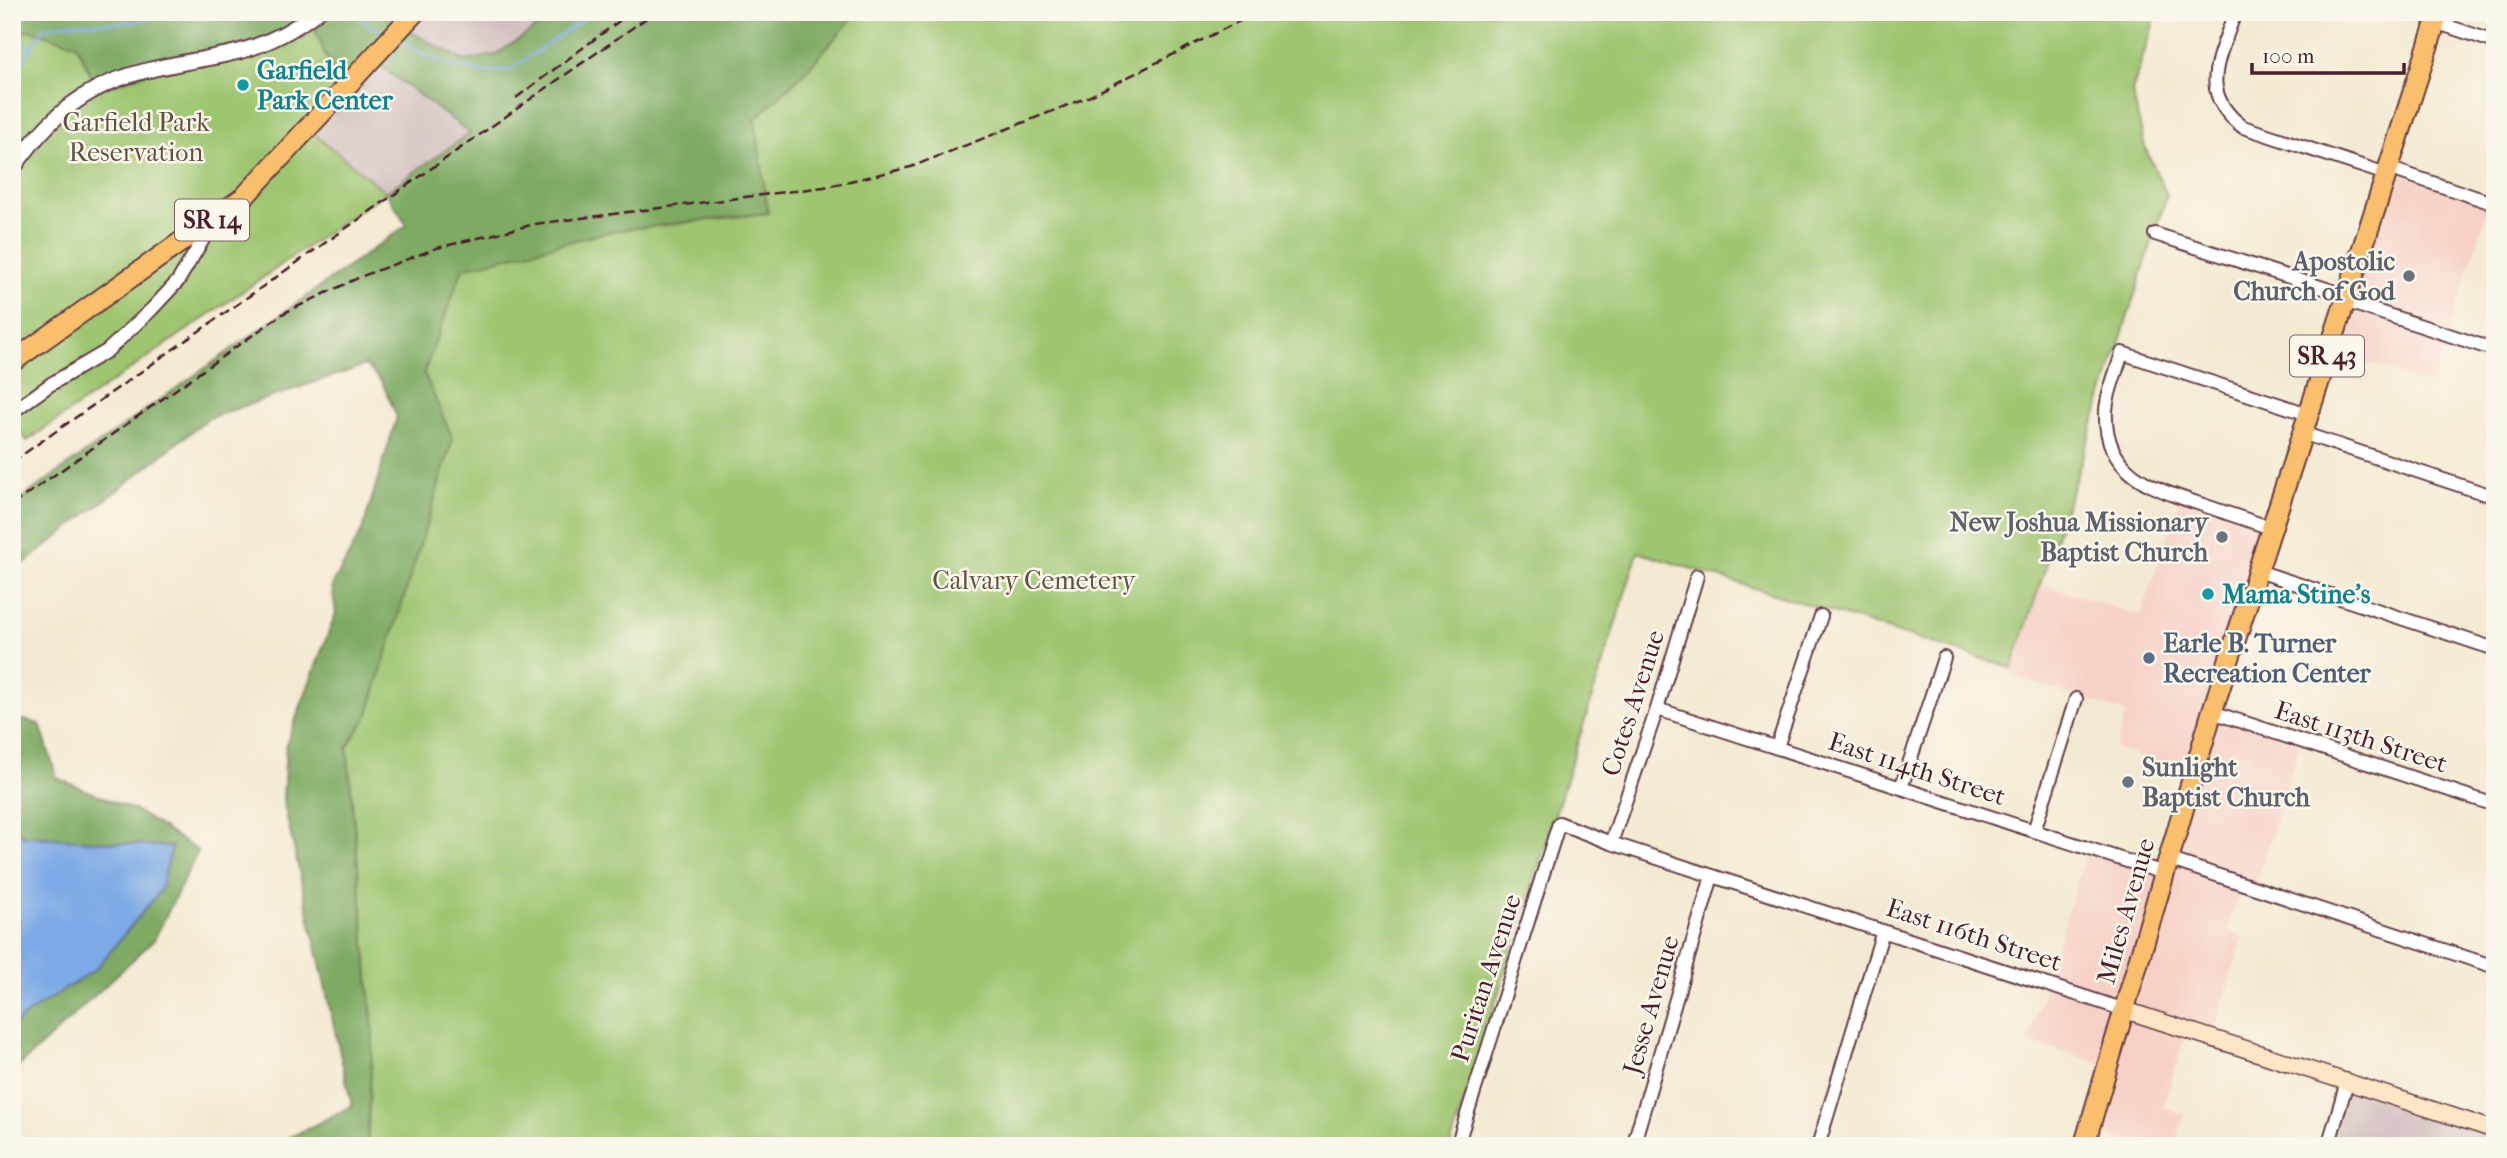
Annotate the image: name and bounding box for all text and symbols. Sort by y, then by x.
scale bar [2252,32,2404,76]
text: 100 m [2262,44,2315,68]
place label: Garfield Park Center [257,55,394,116]
marker: Garfield Park Center [235,77,251,93]
park label: Garfield Park Reservation [62,107,210,168]
road number: SR 14 [175,200,249,240]
place label: Apostolic Church of God [2233,246,2396,307]
marker: Apostolic Church of God [2401,268,2417,284]
road number: SR 43 [2290,335,2364,376]
place label: New Joshua Missionary Baptist Church [1950,507,2210,568]
marker: New Joshua Missionary Baptist Church [2214,529,2230,545]
park label: Calvary Cemetery [932,565,1137,596]
place label: Mama Stine's [2222,579,2371,610]
marker: Mama Stine's [2200,586,2216,602]
street label: Cotes Avenue [1595,626,1671,780]
place label: Earle B. Turner Recreation Center [2163,628,2371,689]
marker: Earle B. Turner Recreation Center [2141,650,2157,666]
street label: East 113th Street [2271,695,2452,780]
street label: East 114th Street [1825,726,2010,812]
place label: Sunlight Baptist Church [2142,752,2310,813]
marker: Sunlight Baptist Church [2120,774,2136,790]
street label: Miles Avenue [2090,834,2162,988]
street label: Puritan Avenue [1444,890,1528,1066]
street label: East 116th Street [1882,892,2066,978]
street label: Jesse Avenue [1616,932,1686,1080]

